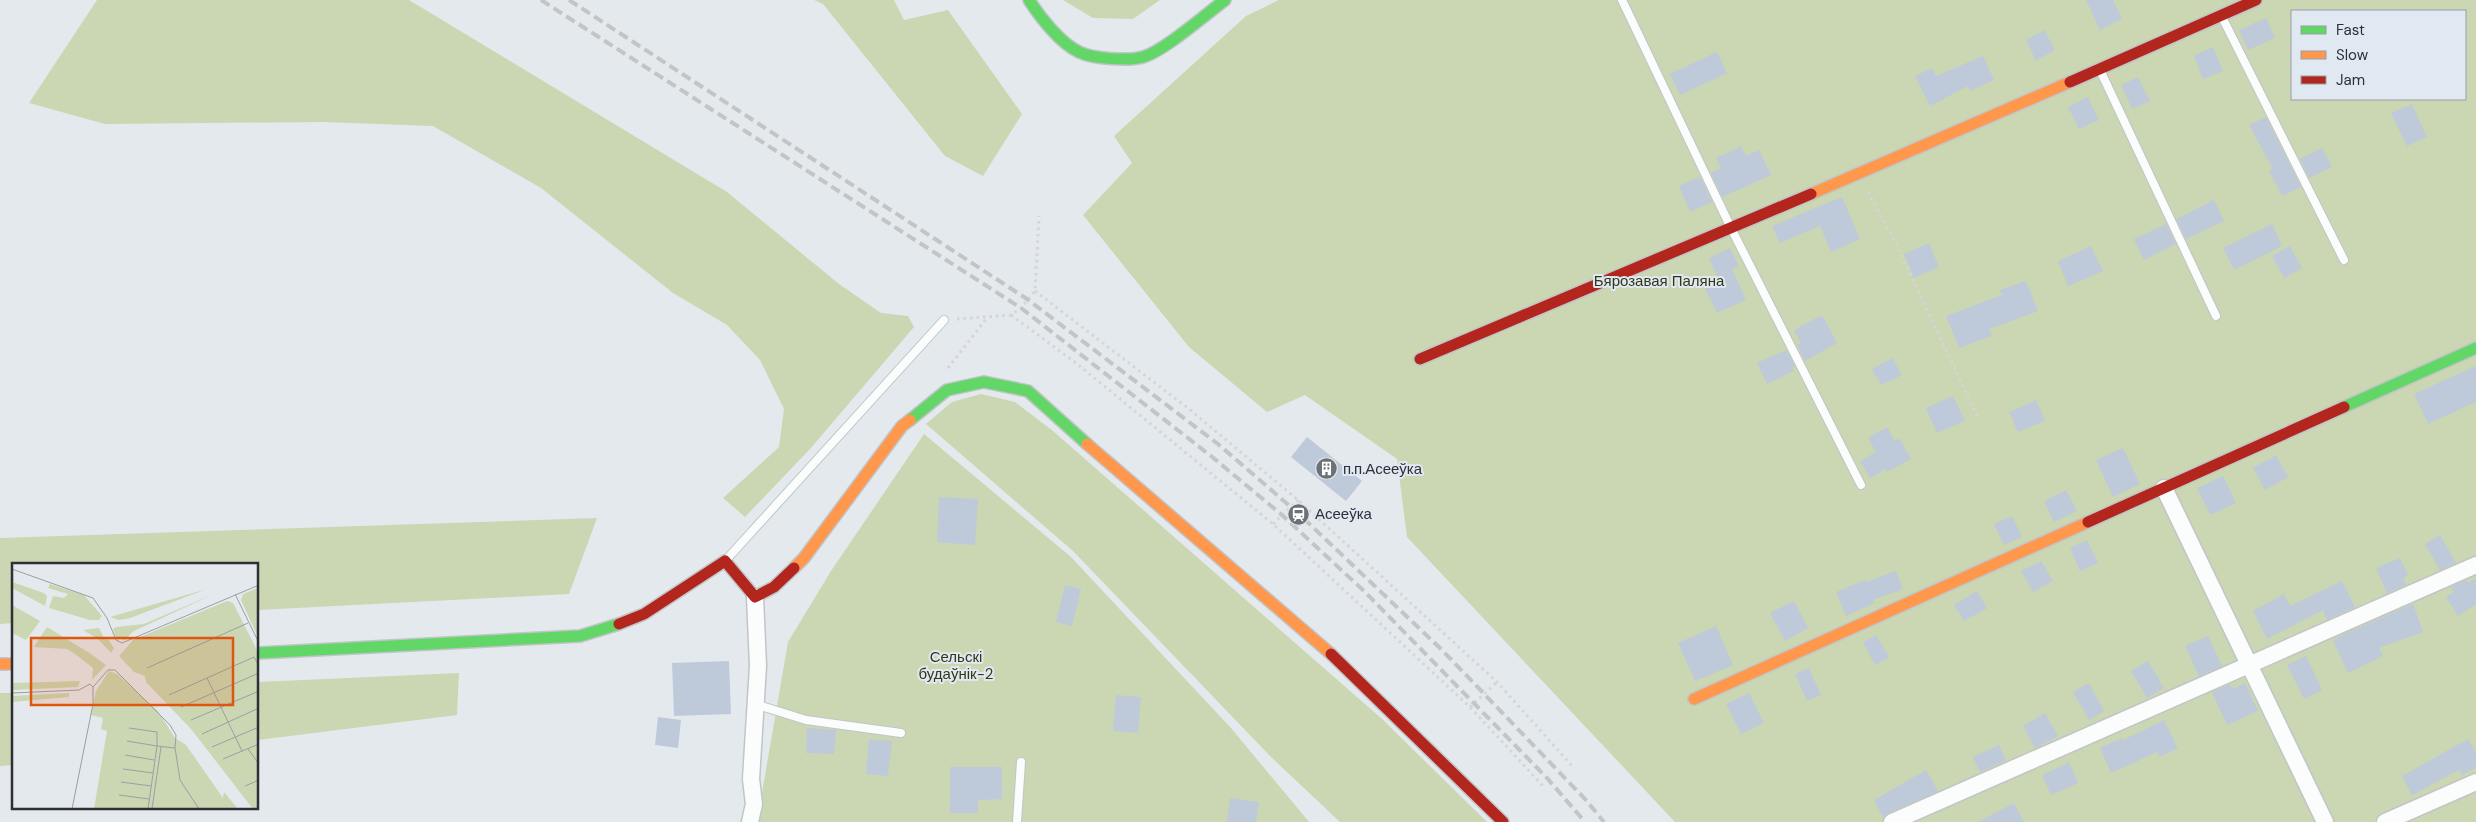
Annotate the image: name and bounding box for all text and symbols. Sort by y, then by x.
legend [2291,10,2466,100]
text: Fast [2336,20,2365,40]
text: Slow [2336,45,2369,65]
text: Jam [2336,70,2365,90]
park label: Бярозавая Паляна [1594,271,1725,291]
building icon: п.п.Асееўка [1315,457,1339,481]
place label: п.п.Асееўка [1343,459,1423,479]
station icon: Асееўка [1287,502,1311,526]
place label: Асееўка [1315,504,1373,524]
inset map [12,563,259,810]
park label: Сельскі будаўнік-2 [919,647,993,684]

